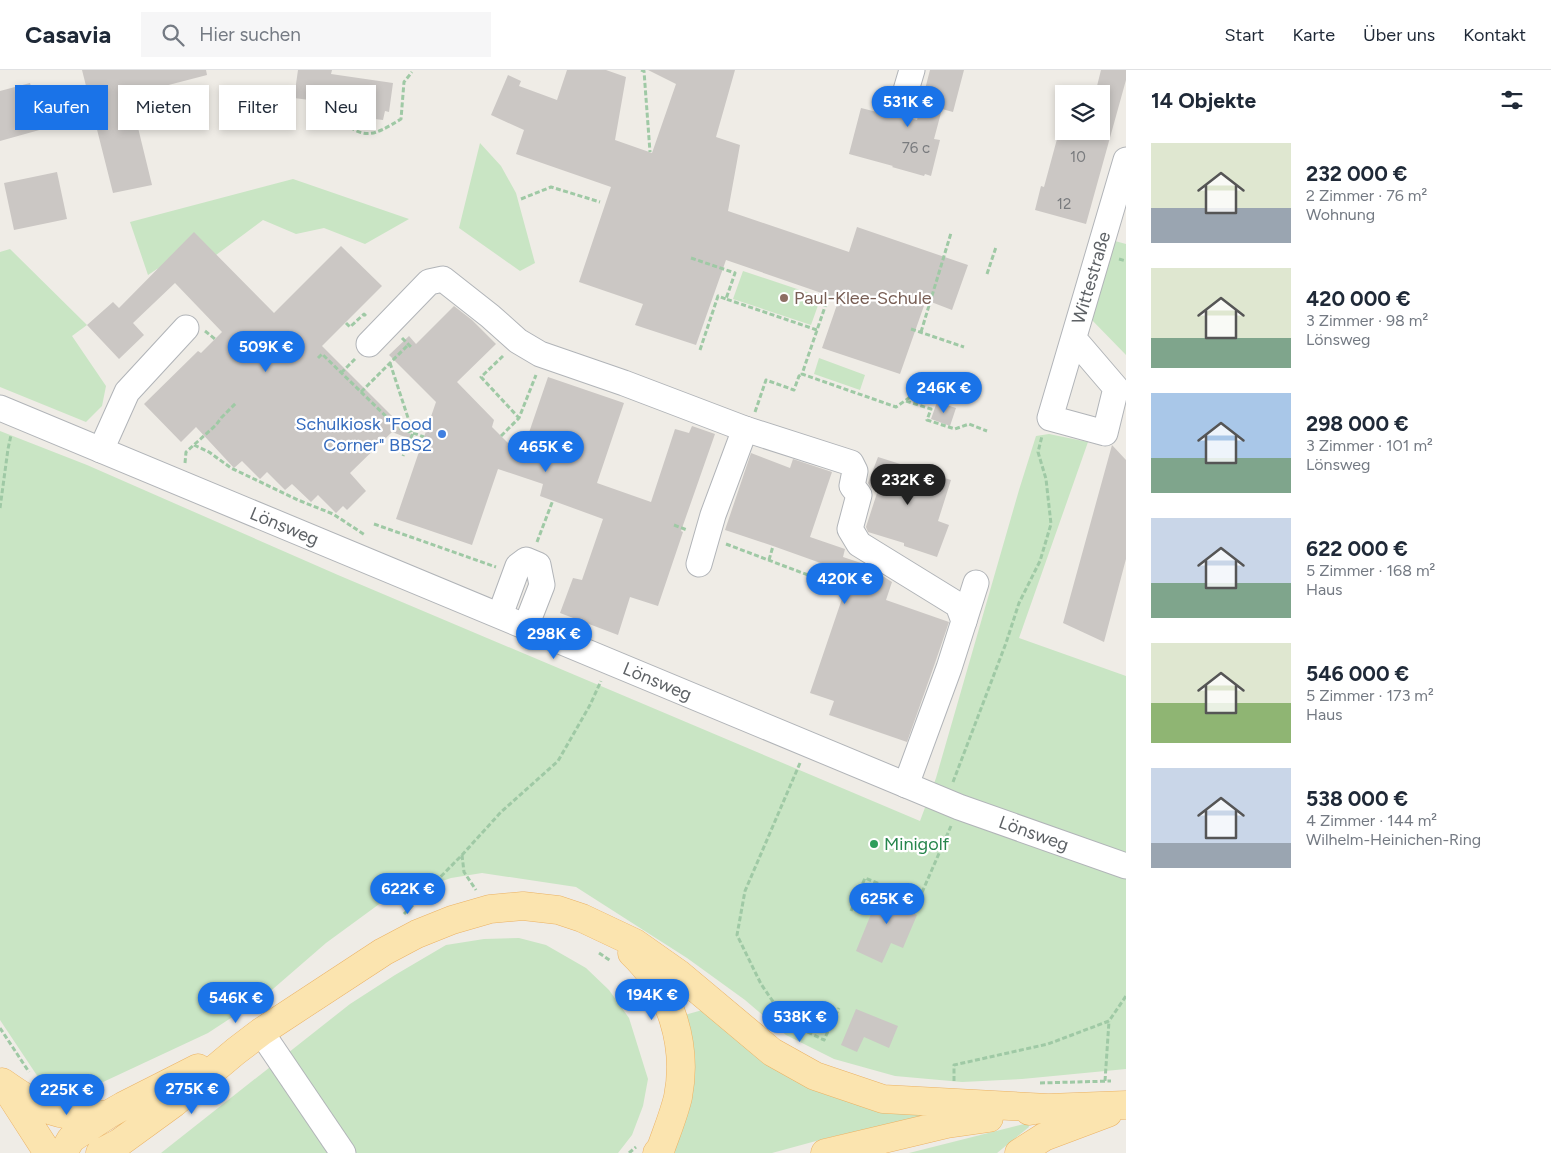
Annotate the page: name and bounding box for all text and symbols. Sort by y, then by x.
search box [141,12,491,57]
text: Casavia [25,20,111,49]
icon: search [159,21,187,49]
text: Hier suchen [199,23,301,46]
text: Start [1225,24,1264,46]
text: Karte [1292,24,1335,46]
text: Über uns [1363,24,1435,46]
text: Kontakt [1463,24,1526,46]
chip: Kaufen [15,85,108,130]
chip: Mieten [118,85,209,130]
chip: Filter [219,85,296,130]
chip: Neu [306,85,376,130]
pin: 531K € [867,85,949,128]
map controls [1055,85,1110,140]
button: layers [1055,85,1110,140]
icon: filters [1498,86,1526,114]
text: 14 Objekte [1151,88,1256,113]
text: 531K € [883,92,933,111]
house number: 76 c [902,139,930,157]
house number: 10 [1070,148,1086,166]
text: 232 000 € [1306,161,1407,186]
icon: home [1191,163,1251,223]
text: 2 Zimmer · 76 m² [1306,186,1427,205]
house number: 12 [1057,195,1071,213]
text: Wohnung [1306,205,1375,224]
street label: Wittestraße [1067,229,1115,327]
text: 420 000 € [1306,286,1410,311]
place label: Paul-Klee-Schule [794,287,932,309]
icon: home [1191,288,1251,348]
marker: Paul-Klee-Schule [778,292,790,304]
text: 3 Zimmer · 98 m² [1306,311,1428,330]
pin: 509K € [225,330,307,373]
text: Lönsweg [1306,330,1370,349]
text: 509K € [239,337,293,356]
pin: 246K € [903,372,985,414]
text: 246K € [917,378,971,397]
text: 298 000 € [1306,411,1409,436]
place label: Schulkiosk "Food Corner" BBS2 [295,413,432,456]
icon: home [1191,413,1251,473]
marker: Schulkiosk "Food Corner" BBS2 [436,428,448,440]
pin: 465K € [505,430,587,473]
text: 3 Zimmer · 101 m² [1306,436,1433,455]
text: 465K € [519,437,573,456]
text: Lönsweg [1306,455,1370,474]
pin: 232K € [867,464,949,506]
text: 232K € [881,470,935,489]
street label: Lönsweg [247,502,322,550]
text: 622 000 € [1306,536,1408,561]
icon: home [1191,538,1251,598]
text: 5 Zimmer · 168 m² [1306,561,1435,580]
pin: 420K € [804,562,886,605]
text: 420K € [817,569,873,588]
text: Haus [1306,580,1343,599]
pin: 298K € [513,618,595,660]
text: 298K € [527,624,581,643]
street label: Lönsweg [620,657,695,706]
text: 546 000 € [1306,661,1409,686]
icon: home [1191,663,1251,723]
text: 5 Zimmer · 173 m² [1306,686,1434,705]
text: Haus [1306,705,1343,724]
text: 538 000 € [1306,786,1408,811]
icon: home [1191,788,1251,848]
street label: Lönsweg [996,811,1072,856]
text: 4 Zimmer · 144 m² [1306,811,1437,830]
text: Wilhelm-Heinichen-Ring [1306,830,1481,849]
place label: Minigolf [884,833,950,855]
marker: Minigolf [868,838,880,850]
pin: 622K € [367,872,449,915]
text: 622K € [381,879,435,898]
pin: 625K € [846,882,928,925]
text: 625K € [860,889,914,908]
pin: 194K € [611,978,693,1021]
pin: 546K € [195,982,277,1024]
text: 194K € [626,985,678,1004]
text: 546K € [209,988,263,1007]
pin: 538K € [759,1000,841,1043]
text: 538K € [773,1007,827,1026]
pin: 275K € [151,1072,233,1115]
pin: 225K € [26,1074,108,1116]
text: 275K € [165,1079,219,1098]
text: 225K € [40,1080,94,1099]

